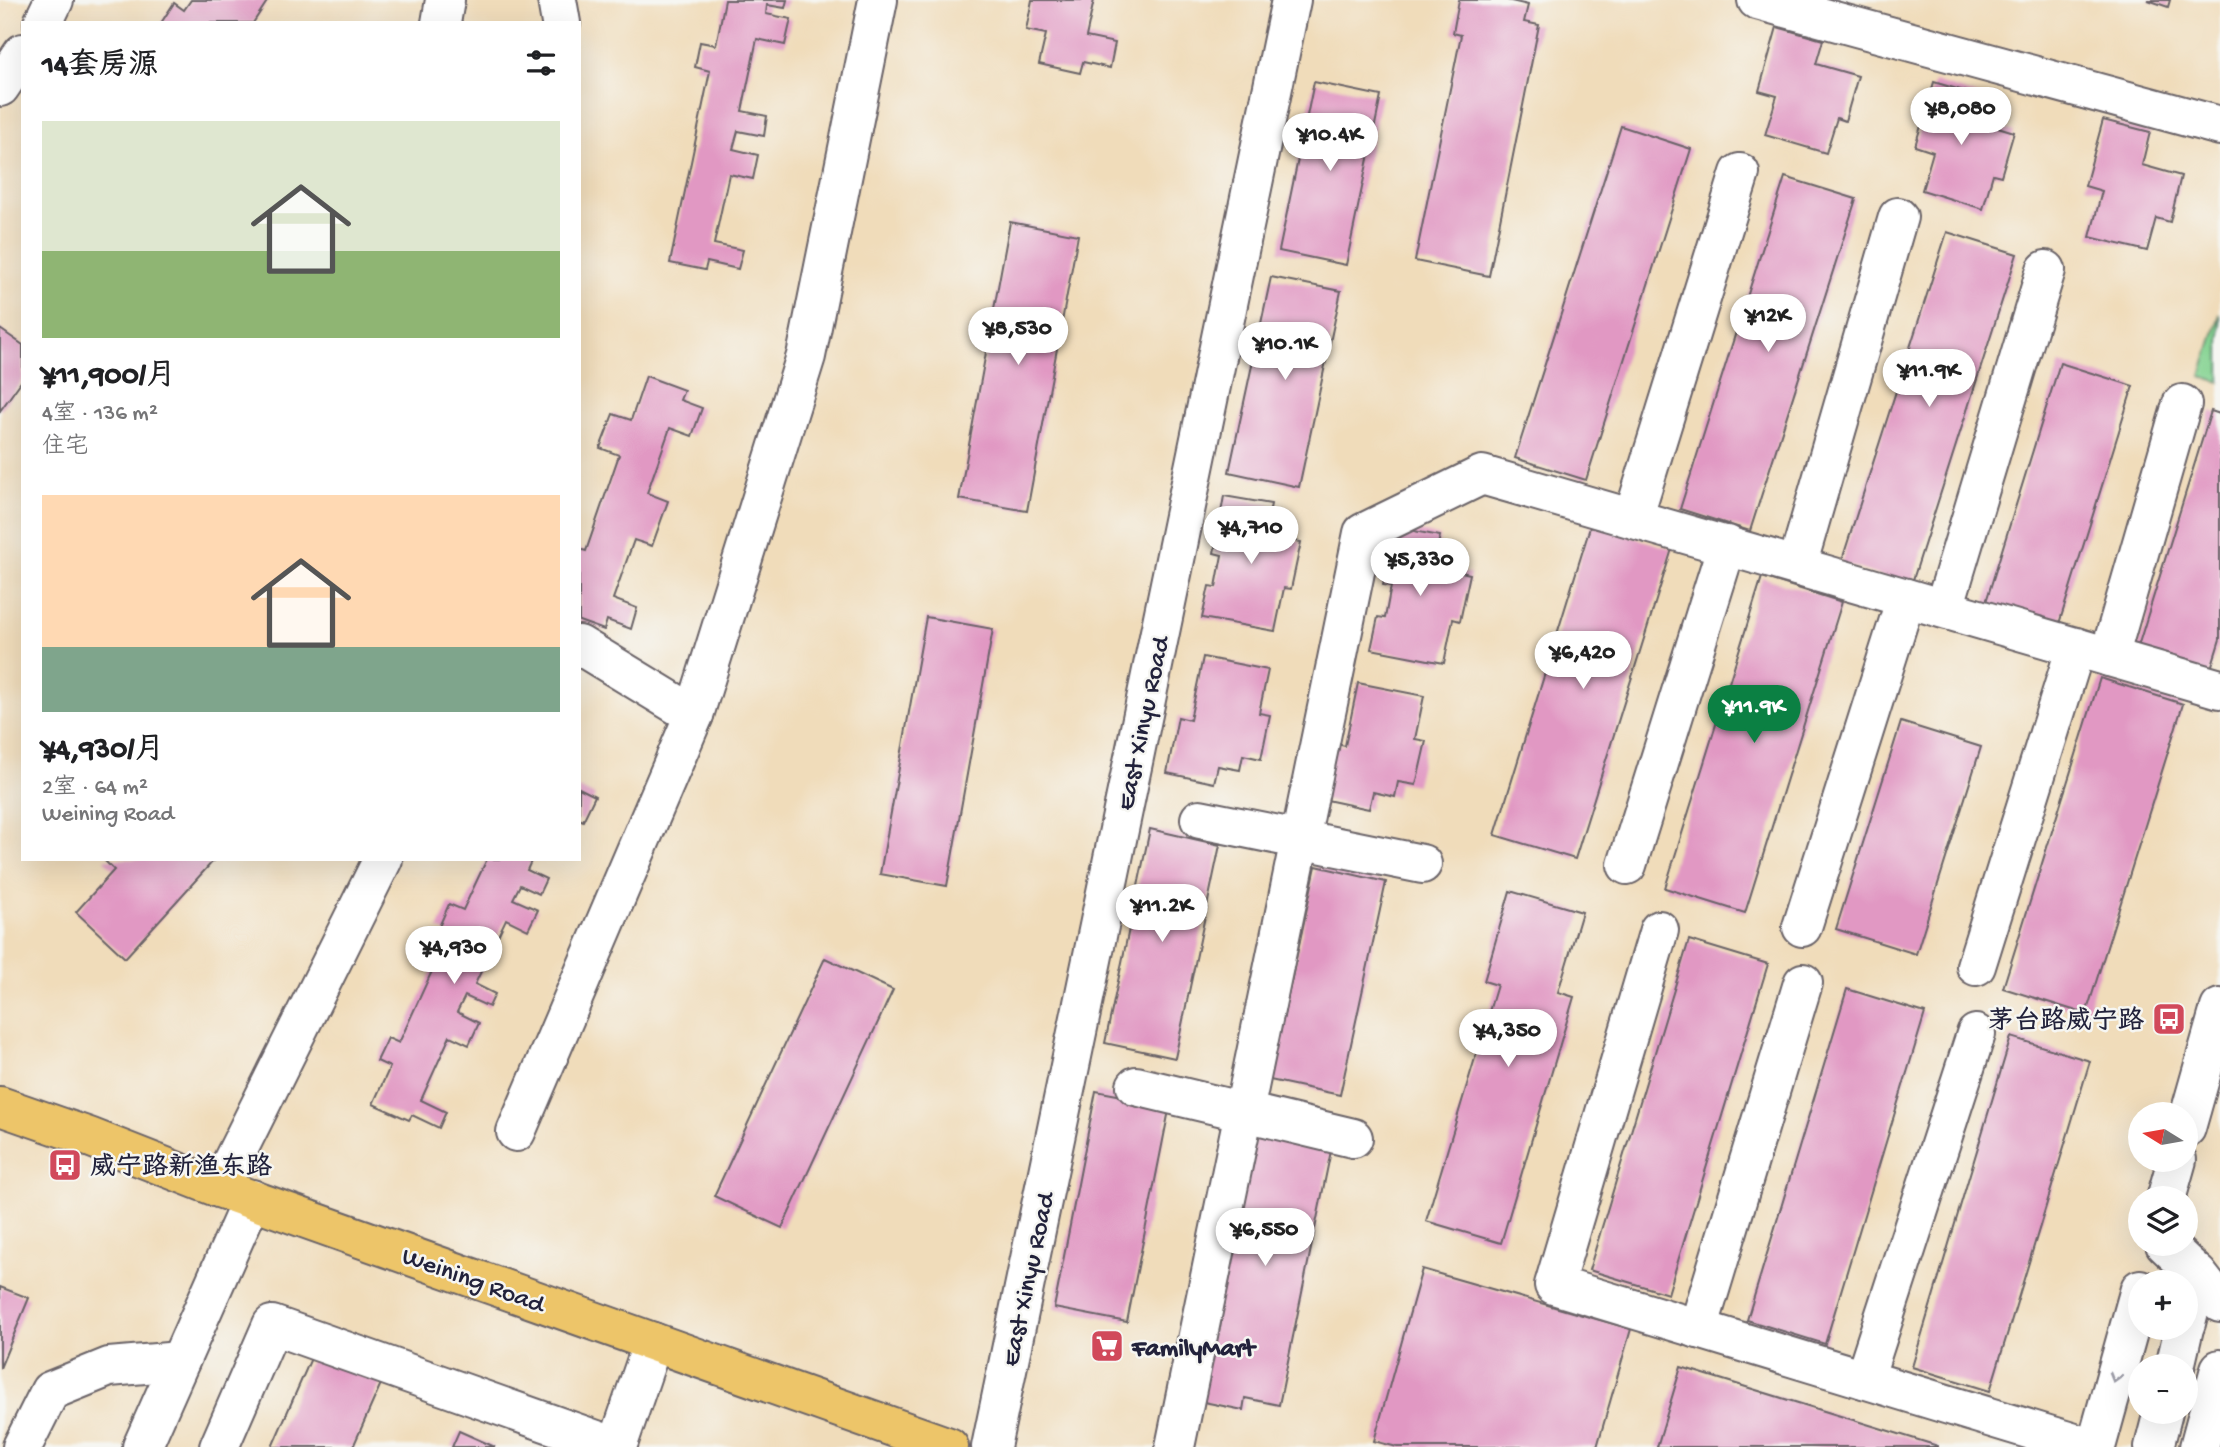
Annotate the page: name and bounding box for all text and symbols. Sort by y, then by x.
icon: filters [522,44,560,82]
text: 14套房源 [42,50,158,85]
pin: ¥8,080 [1904,88,2018,147]
text: ¥8,080 [1926,96,1996,123]
pin: ¥10.4K [1273,114,1387,173]
text: ¥10.4K [1298,122,1362,149]
icon: home [238,166,364,292]
pin: ¥12K [1727,294,1809,354]
text: ¥12K [1746,303,1790,330]
pin: ¥8,530 [961,308,1075,367]
text: ¥8,530 [984,316,1052,343]
pin: ¥10.1K [1228,322,1342,382]
text: ¥10.1K [1254,331,1316,358]
pin: ¥11.9K [1872,350,1986,409]
text: ¥11.9K [1899,358,1959,385]
text: ¥11,900/月 [42,360,176,395]
text: 4室 · 136 m² [42,401,158,428]
text: 住宅 [42,434,88,461]
pin: ¥4,710 [1194,506,1308,566]
text: ¥4,710 [1219,515,1283,542]
pin: ¥5,330 [1363,538,1477,598]
icon: home [238,540,364,666]
text: ¥5,330 [1387,547,1453,574]
pin: ¥6,420 [1526,632,1640,691]
street label: East Xinyu Road [1112,633,1179,814]
text: ¥6,420 [1551,640,1615,667]
pin: ¥11.9K [1697,686,1811,745]
text: ¥11.9K [1724,694,1784,721]
text: ¥4,930/月 [42,734,164,769]
text: 2室 · 64 m² [42,775,148,802]
text: Weining Road [42,802,174,829]
pin: ¥11.2K [1105,884,1219,944]
text: ¥11.2K [1132,893,1192,920]
pin: ¥4,930 [397,926,511,986]
text: ¥4,930 [421,935,487,962]
bus stop icon: 茅台路威宁路 [2150,1000,2188,1038]
place label: 茅台路威宁路 [1988,1006,2144,1039]
pin: ¥4,350 [1451,1010,1565,1069]
text: ¥4,350 [1475,1018,1541,1045]
north arrow [2128,1102,2198,1172]
map controls [2128,1102,2198,1424]
bus stop icon: 威宁路新渔东路 [46,1146,84,1184]
place label: 威宁路新渔东路 [90,1152,272,1185]
button: layers [2128,1186,2198,1256]
street label: East Xinyu Road [997,1189,1064,1370]
pin: ¥6,550 [1208,1208,1322,1268]
text: ¥6,550 [1232,1217,1298,1244]
street label: Weining Road [397,1242,550,1323]
button: + [2128,1270,2198,1340]
supermarket icon: FamilyMart [1088,1327,1126,1365]
place label: FamilyMart [1131,1335,1257,1366]
button: − [2128,1354,2198,1424]
one-way arrow [2109,1372,2124,1384]

